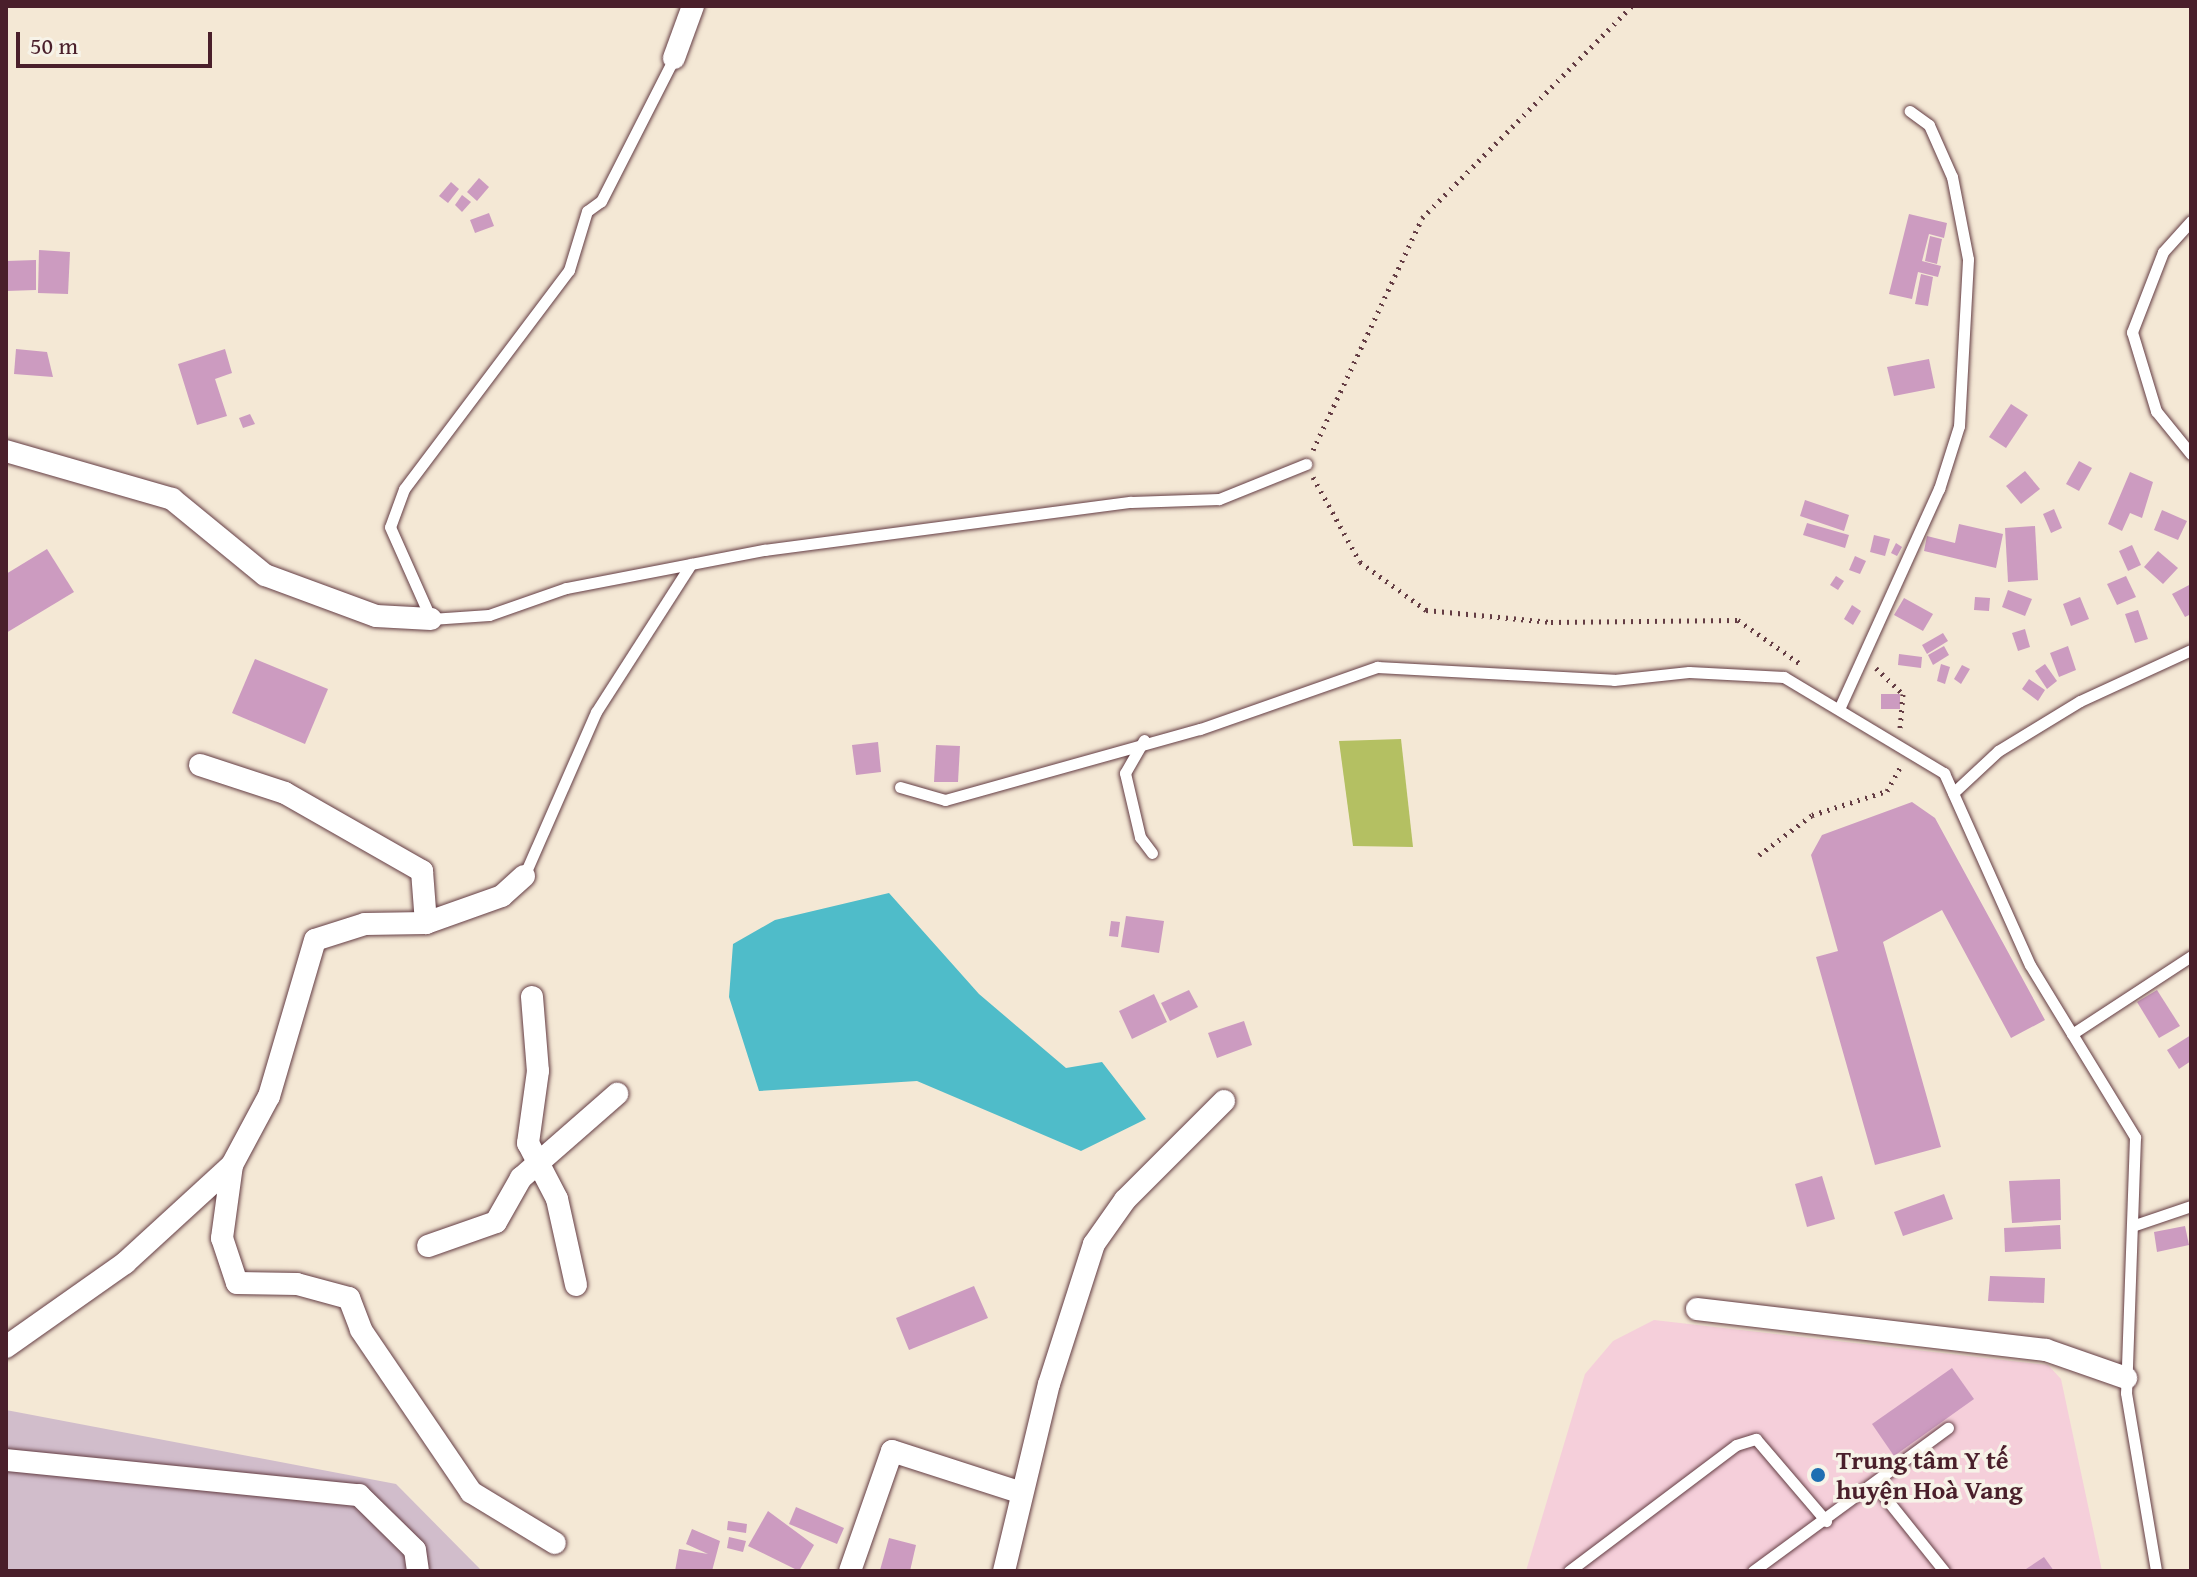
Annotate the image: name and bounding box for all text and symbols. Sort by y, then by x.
scale bar [20,16,216,66]
text: 50 m [30,28,78,63]
place label: Trung tâm Y tế huyện Hoà Vang [1836,1444,2023,1506]
marker: Trung tâm Y tế huyện Hoà Vang [1807,1464,1829,1486]

